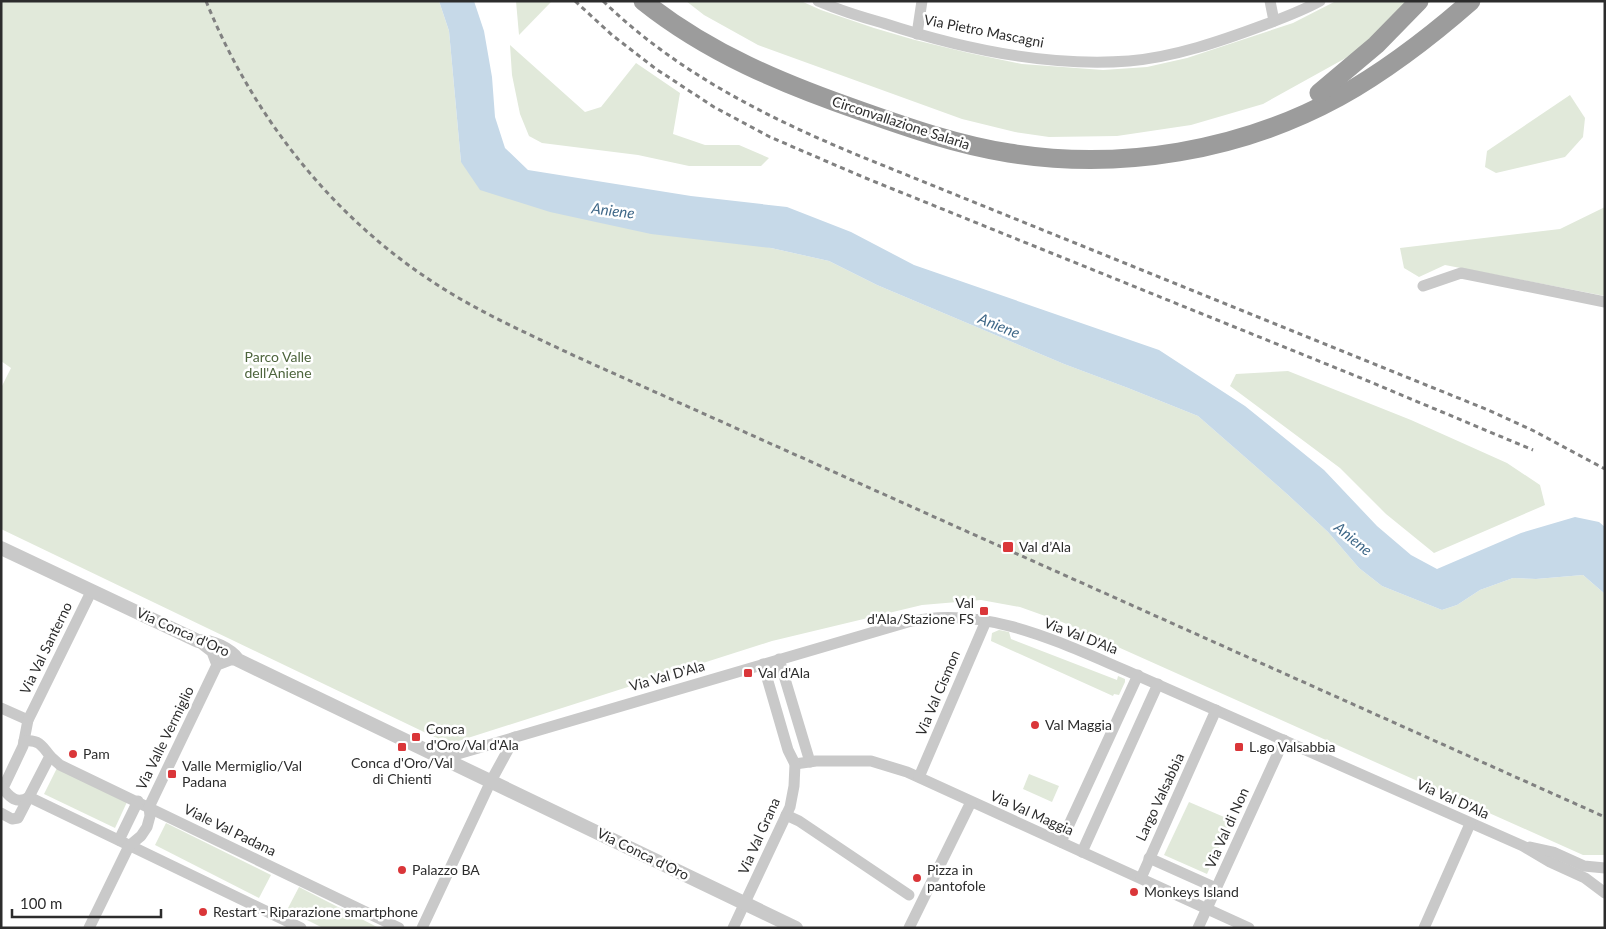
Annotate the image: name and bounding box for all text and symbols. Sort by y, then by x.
street label: Via Pietro Mascagni [923,11,1045,50]
street label: Circonvallazione Salaria [830,92,972,153]
water label: Aniene [590,198,636,222]
water label: Aniene [975,308,1023,342]
park label: Parco Valle dell'Aniene [244,348,312,381]
water label: Aniene [1330,517,1376,559]
place label: Val d’Ala [1019,538,1071,555]
marker: Val d’Ala [1001,540,1015,554]
place label: Val d'Ala/Stazione FS [867,594,974,627]
street label: Via Val Santerno [16,599,75,697]
street label: Via Conca d'Oro [134,603,232,660]
marker: Val d'Ala/Stazione FS [978,605,990,617]
street label: Via Val D'Ala [1042,614,1120,657]
street label: Via Val Cismon [912,647,963,738]
street label: Via Val D'Ala [627,657,707,694]
place label: Val d'Ala [758,664,810,681]
marker: Val d'Ala [742,667,754,679]
street label: Via Valle Vermiglio [132,683,197,792]
place label: Val Maggia [1045,716,1112,733]
marker: Val Maggia [1029,719,1041,731]
place label: Conca d'Oro/Val d'Ala [426,720,519,753]
marker: Conca d'Oro/Val d'Ala [410,731,422,743]
place label: L.go Valsabbia [1249,738,1335,755]
marker: Conca d'Oro/Val di Chienti [396,741,408,753]
marker: L.go Valsabbia [1233,741,1245,753]
place label: Pam [83,745,110,762]
marker: Pam [67,748,79,760]
street label: Largo Valsabbia [1132,750,1187,843]
place label: Conca d'Oro/Val di Chienti [351,754,453,787]
place label: Valle Mermiglio/Val Padana [182,757,302,790]
marker: Valle Mermiglio/Val Padana [166,768,178,780]
street label: Via Val D'Ala [1414,775,1492,822]
street label: Via Val di Non [1201,785,1252,871]
street label: Via Val Maggia [988,787,1077,839]
street label: Via Val Grana [734,795,783,877]
street label: Viale Val Padana [181,800,279,859]
street label: Via Conca d'Oro [595,824,692,883]
place label: Palazzo BA [412,861,480,878]
place label: Pizza in pantofole [927,861,986,894]
marker: Palazzo BA [396,864,408,876]
marker: Pizza in pantofole [911,872,923,884]
place label: Monkeys Island [1144,883,1239,900]
scale bar [12,886,161,918]
marker: Monkeys Island [1128,886,1140,898]
text: 100 m [20,894,62,912]
place label: Restart - Riparazione smartphone [213,903,418,920]
marker: Restart - Riparazione smartphone [197,906,209,918]

